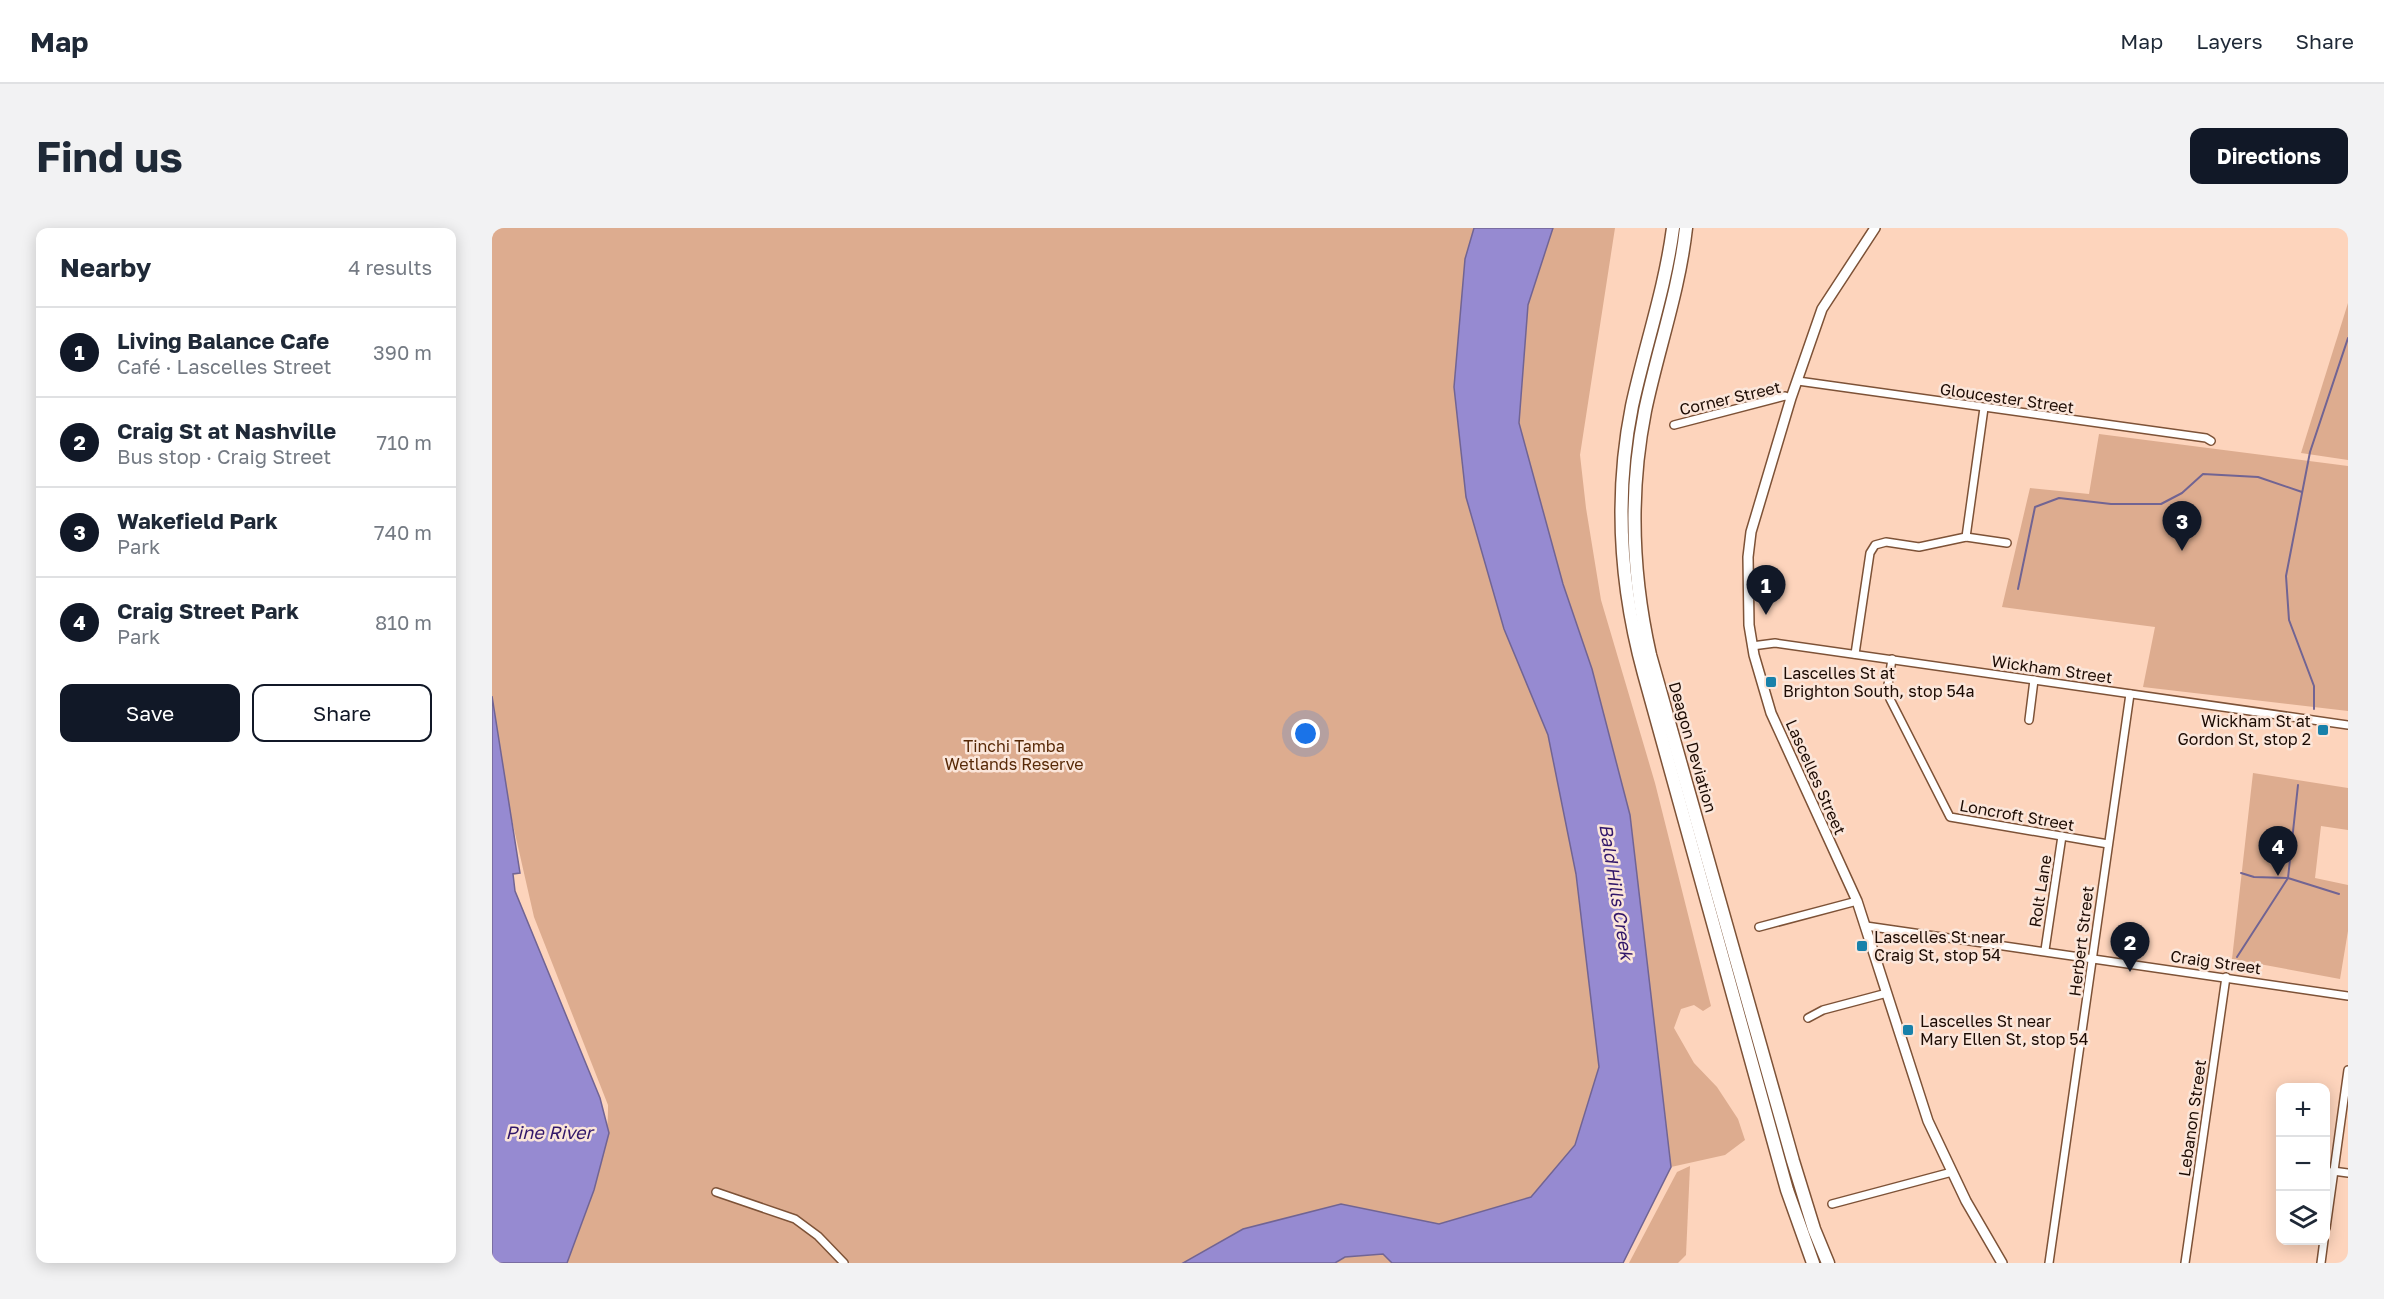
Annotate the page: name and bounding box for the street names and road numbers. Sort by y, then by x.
street label: Corner Street [1677,377,1783,419]
street label: Gloucester Street [1939,379,2075,417]
street label: Wickham Street [1990,651,2114,687]
street label: Deagon Deviation [1665,679,1721,815]
street label: Lascelles Street [1782,716,1850,838]
street label: Loncroft Street [1958,795,2076,835]
street label: Rolt Lane [2024,853,2056,929]
street label: Herbert Street [2064,885,2098,997]
street label: Craig Street [2169,946,2263,978]
street label: Lebanon Street [2174,1058,2210,1178]

